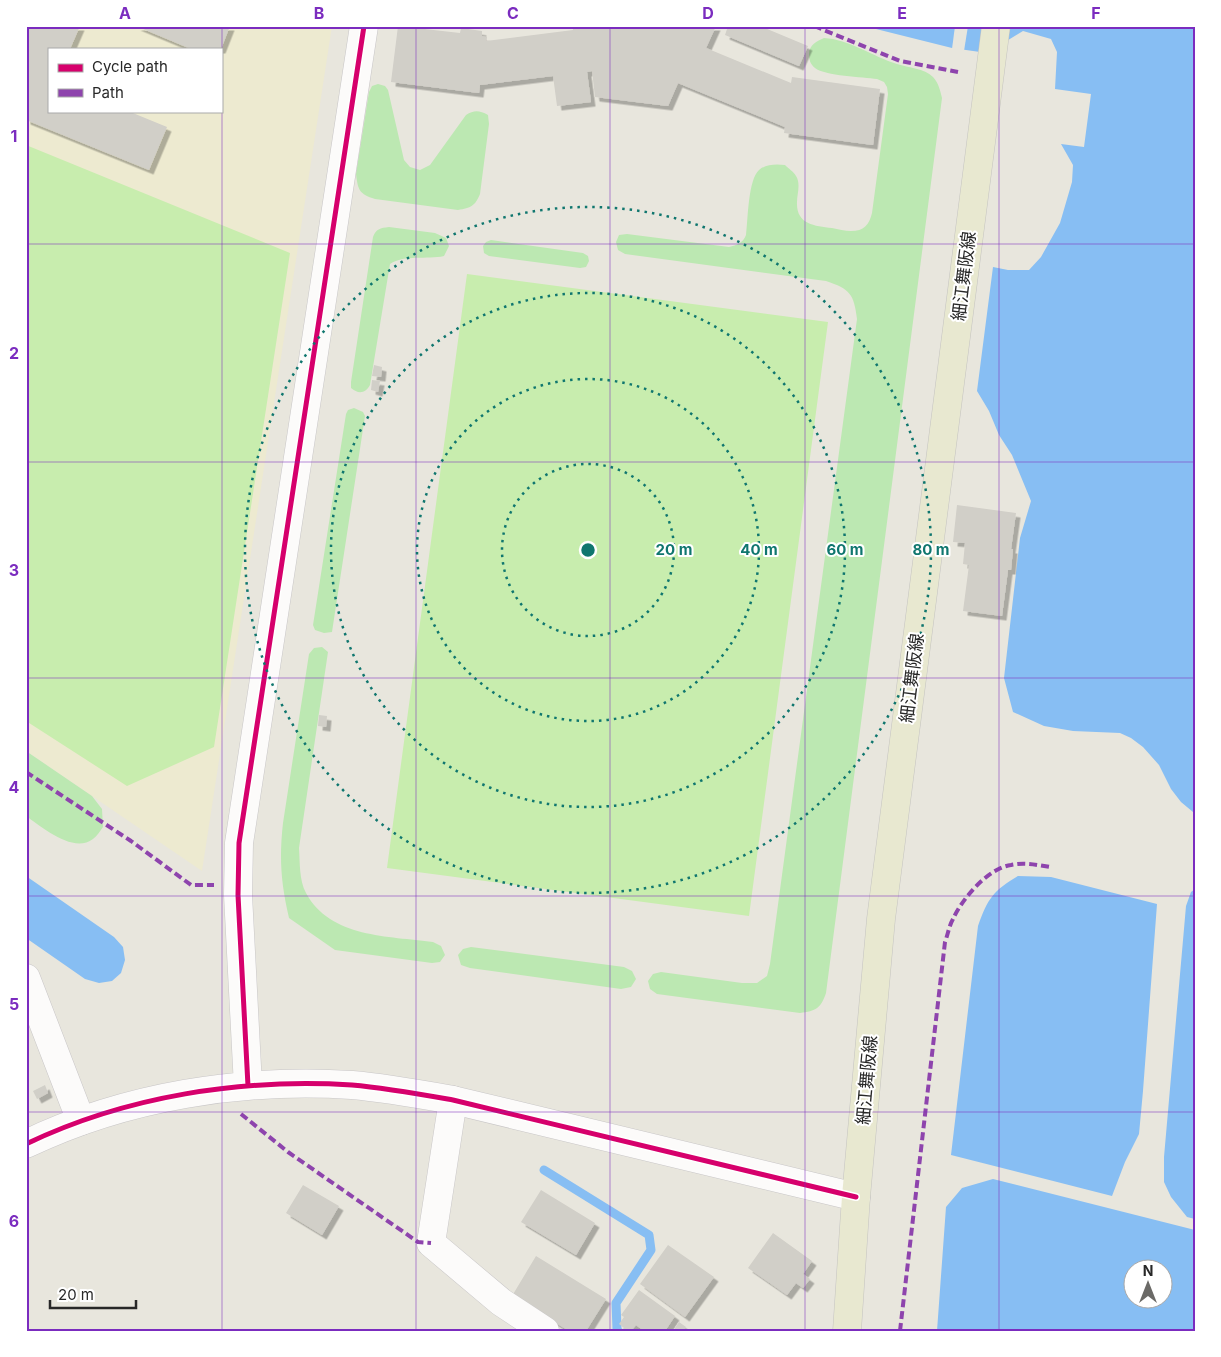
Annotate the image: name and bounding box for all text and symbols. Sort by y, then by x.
text: A [119,3,131,23]
text: B [314,3,324,23]
text: C [507,3,519,23]
text: D [702,3,714,23]
text: E [897,3,907,23]
text: F [1091,3,1101,23]
legend [48,48,222,112]
text: Cycle path [92,57,168,76]
text: Path [92,83,124,102]
text: 1 [11,126,17,146]
street label: 細江舞阪線 [948,230,979,322]
text: 2 [9,343,19,363]
text: 20 m [656,540,692,559]
text: 40 m [740,540,778,559]
text: 60 m [826,540,864,559]
text: 80 m [912,540,950,559]
centre of rings [579,541,597,559]
text: 3 [9,560,19,580]
street label: 細江舞阪線 [896,632,927,724]
text: 4 [9,777,20,797]
text: 5 [9,994,19,1014]
street label: 細江舞阪線 [852,1034,881,1126]
text: 6 [9,1211,19,1231]
north arrow [1124,1260,1174,1310]
text: N [1143,1262,1153,1279]
scale bar [50,1277,136,1309]
text: 20 m [58,1285,94,1304]

